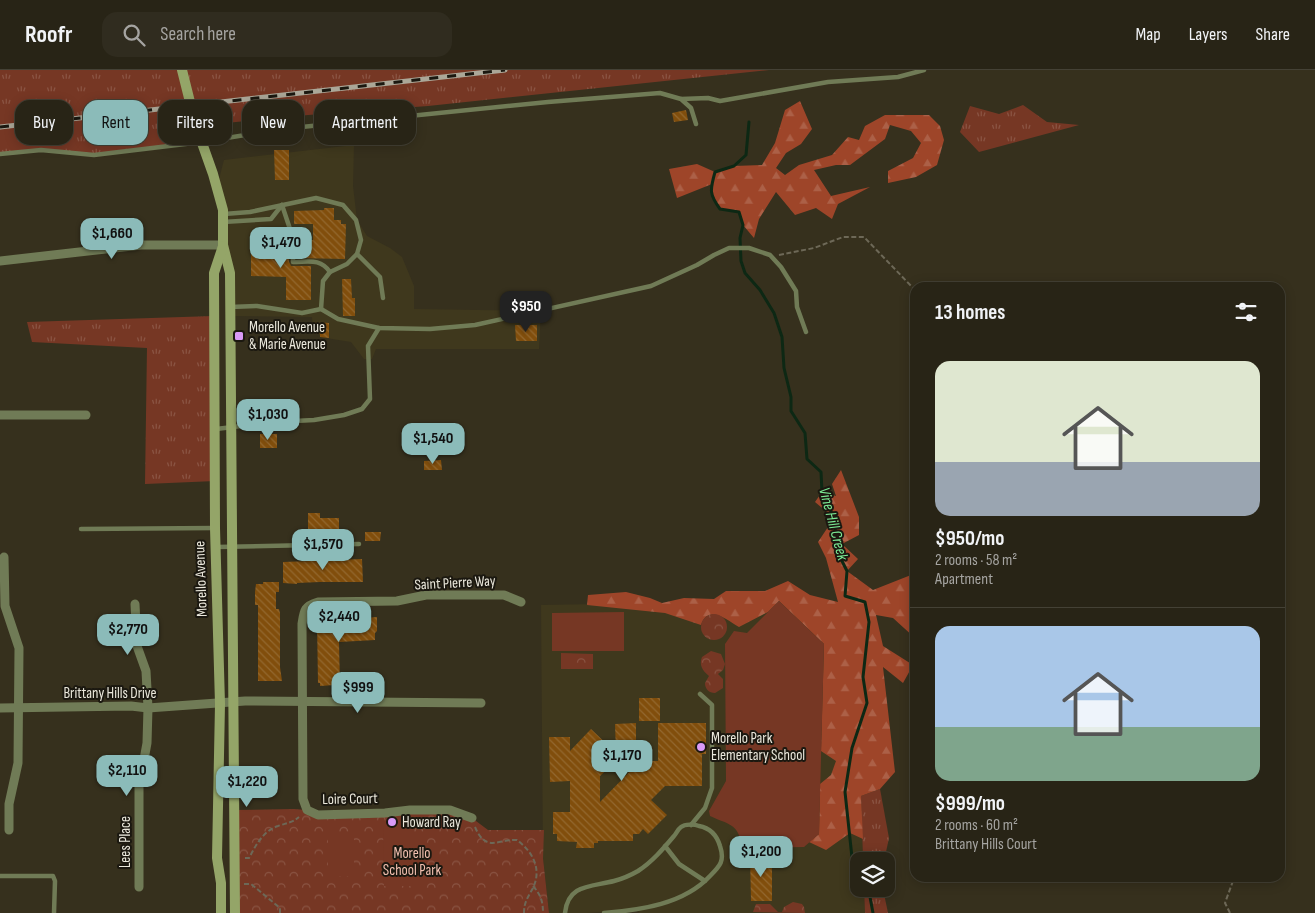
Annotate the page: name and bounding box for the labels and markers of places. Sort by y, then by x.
pin: $1,660 [71,218,153,260]
pin: $1,470 [240,226,322,269]
pin: $950 [496,290,556,333]
place label: Morello Avenue & Marie Avenue [249,318,326,354]
marker: Morello Avenue & Marie Avenue [233,330,245,342]
pin: $1,030 [227,398,309,441]
pin: $1,540 [392,422,474,465]
pin: $1,570 [282,528,364,571]
pin: $2,440 [298,600,380,643]
pin: $2,770 [87,614,169,656]
pin: $999 [328,672,388,714]
place label: Morello Park Elementary School [711,729,805,765]
pin: $1,170 [581,740,663,782]
marker: Morello Park Elementary School [695,741,707,753]
pin: $2,110 [86,754,168,797]
pin: $1,220 [206,766,288,808]
place label: Howard Ray [402,813,461,832]
marker: Howard Ray [386,816,398,828]
pin: $1,200 [720,836,802,878]

